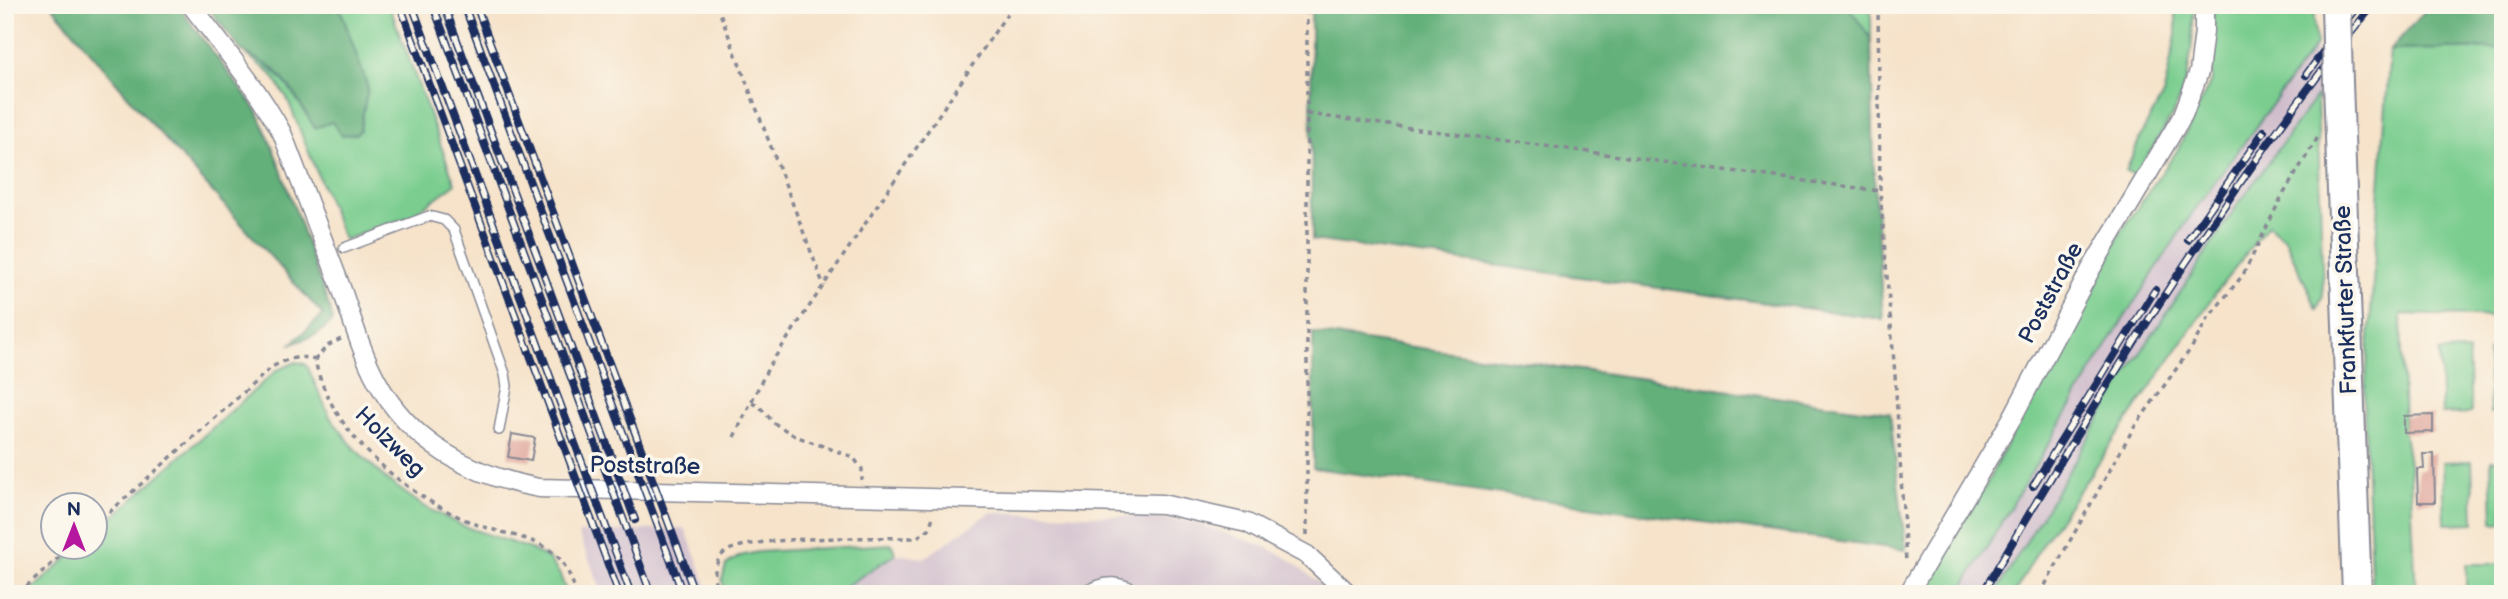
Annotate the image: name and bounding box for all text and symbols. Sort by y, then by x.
street label: Frankfurter Straße [2329,205,2363,395]
street label: Poststraße [2013,238,2089,348]
street label: Holzweg [349,401,431,483]
street label: Poststraße [589,451,701,481]
north arrow [38,490,108,560]
text: N [67,499,81,522]

